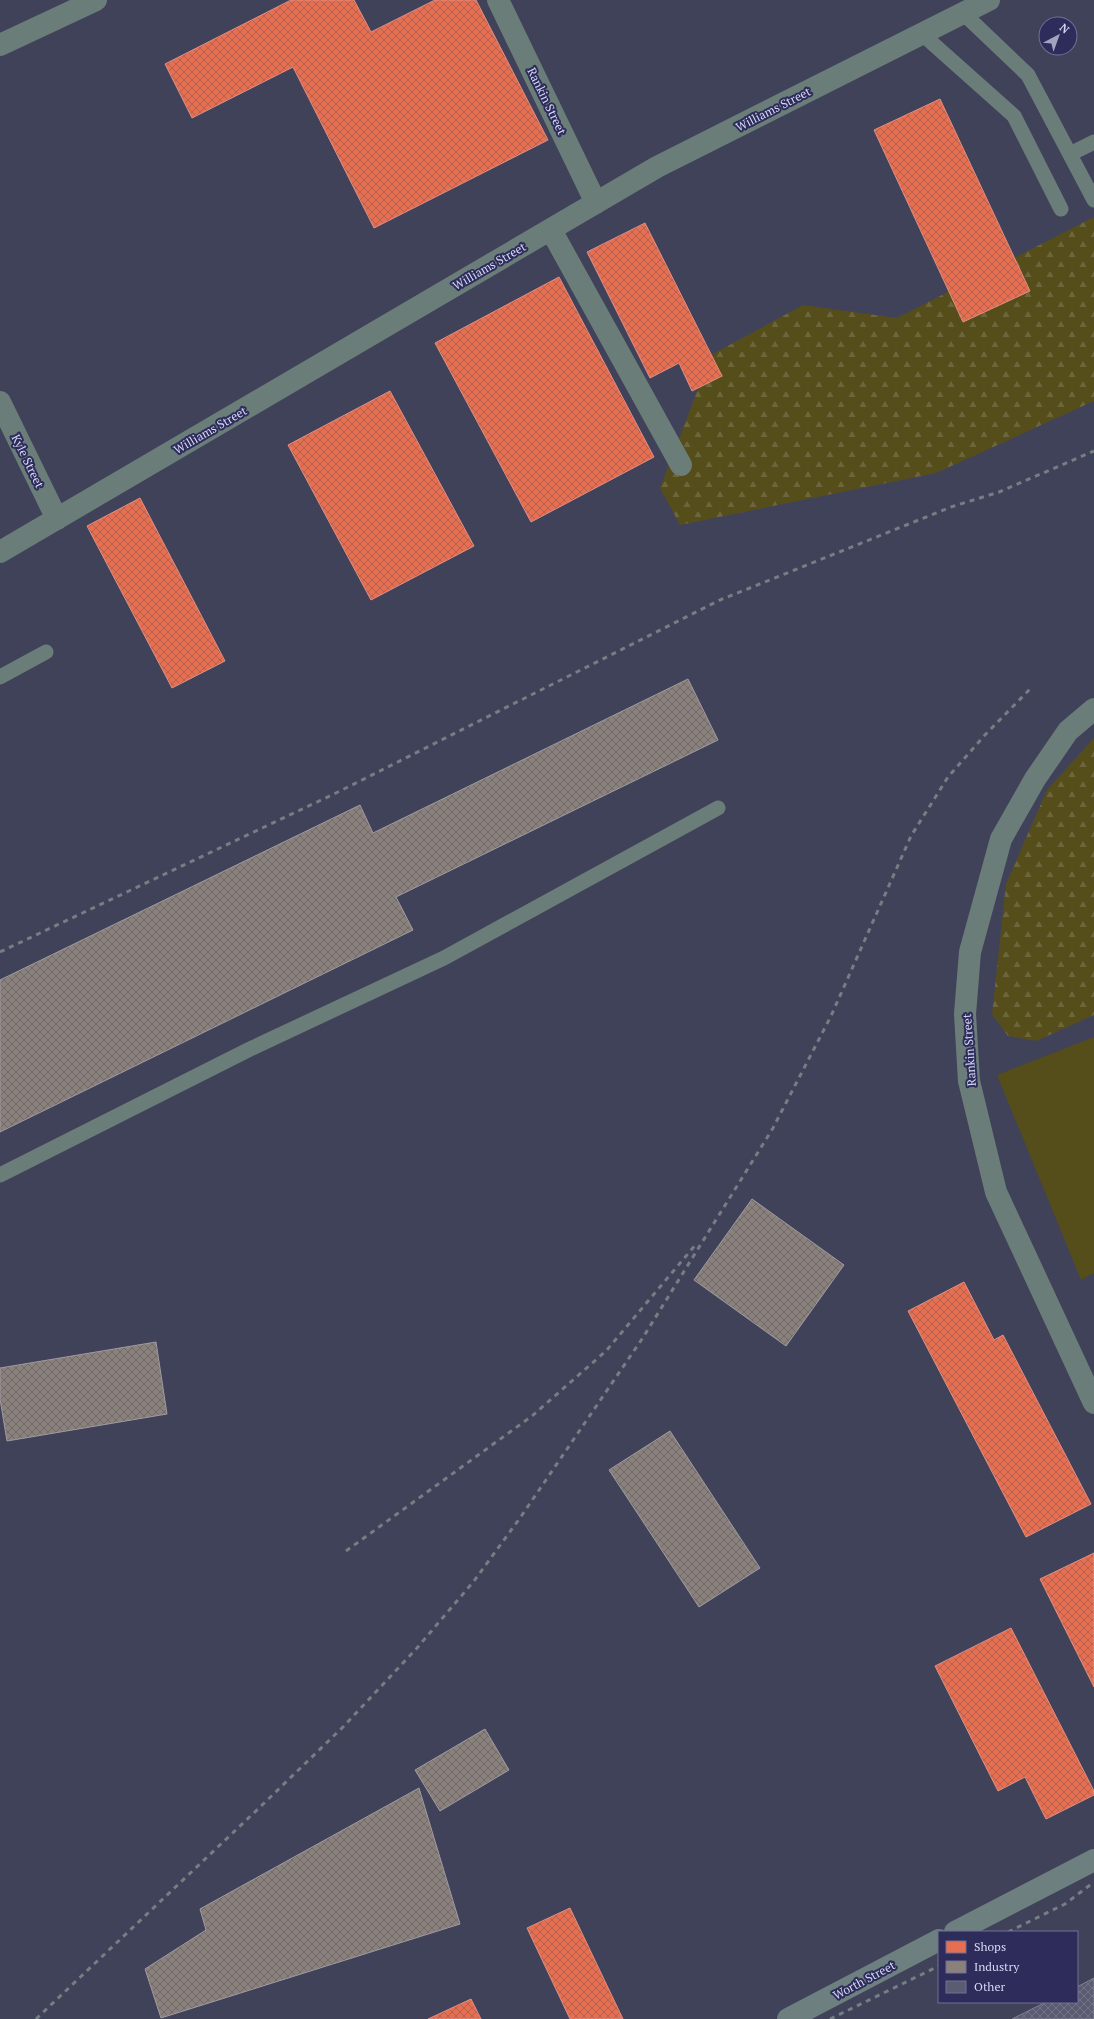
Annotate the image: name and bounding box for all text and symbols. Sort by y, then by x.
north arrow [1038,16,1078,56]
text: N [1057,20,1073,37]
street label: Rankin Street [524,65,570,137]
street label: Williams Street [733,83,814,134]
street label: Williams Street [450,239,529,293]
street label: Williams Street [171,403,250,457]
street label: Kyle Street [9,432,48,491]
street label: Rankin Street [959,1013,979,1087]
legend [938,1931,1078,2003]
text: Shops [974,1939,1006,1954]
street label: Worth Street [830,1957,898,2003]
text: Industry [974,1959,1020,1974]
text: Other [974,1979,1005,1994]

